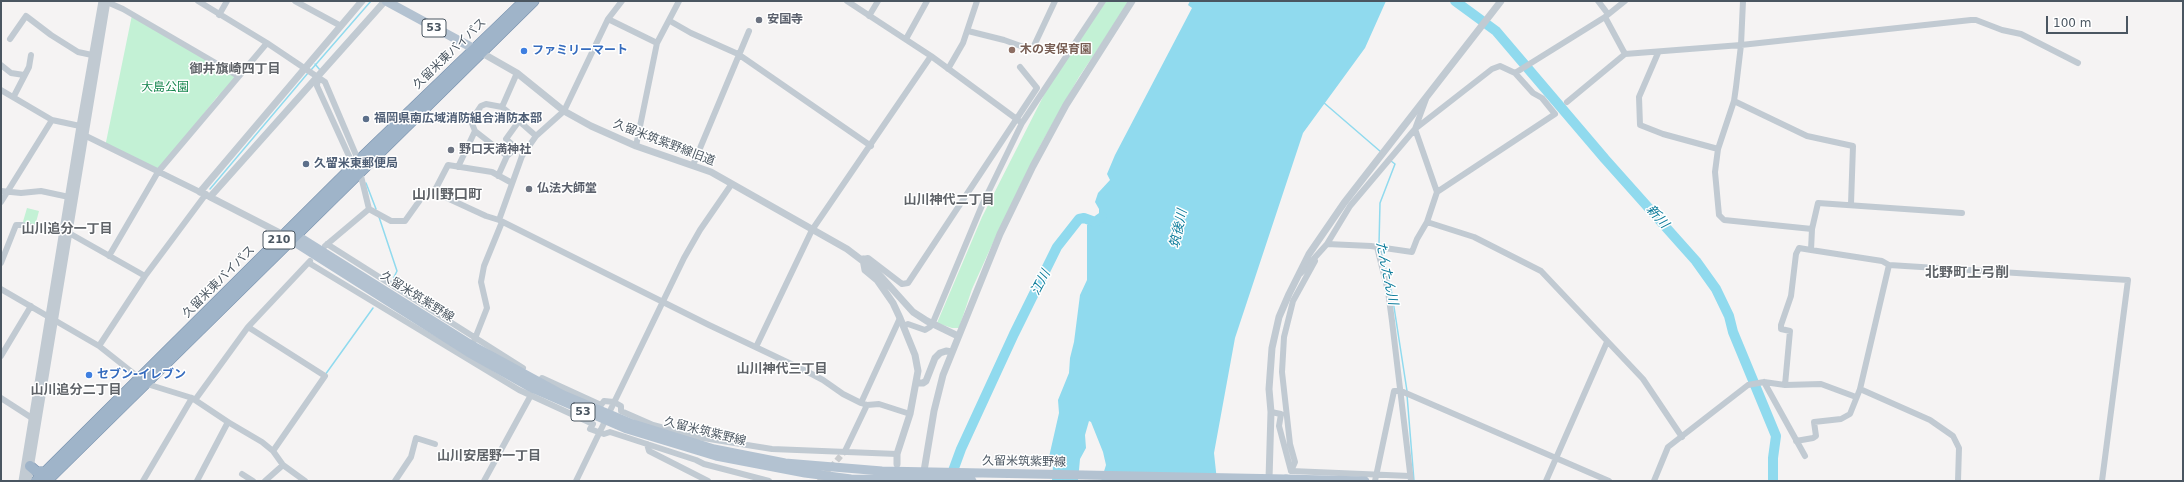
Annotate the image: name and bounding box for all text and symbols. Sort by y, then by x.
scale bar [2048,8,2130,34]
place label: 安国寺 [767,13,803,27]
street label: 久留米東バイパス [410,15,490,93]
marker: 安国寺 [754,15,764,25]
text: 100 m [2053,16,2091,30]
road number: 53 [422,19,446,37]
place label: 木の実保育園 [1020,43,1092,57]
place label: ファミリーマート [532,44,628,58]
marker: 木の実保育園 [1007,45,1017,55]
marker: ファミリーマート [519,46,529,56]
district label: 御井旗崎四丁目 [190,62,280,78]
park label: 大島公園 [141,81,189,95]
place label: 福岡県南広域消防組合消防本部 [374,112,542,126]
marker: 福岡県南広域消防組合消防本部 [361,114,371,124]
street label: 久留米筑紫野線旧道 [611,117,717,169]
place label: 野口天満神社 [459,143,531,157]
marker: 野口天満神社 [446,145,456,155]
place label: 久留米東郵便局 [314,157,398,171]
marker: 久留米東郵便局 [301,159,311,169]
place label: 仏法大師堂 [537,182,597,196]
marker: 仏法大師堂 [524,184,534,194]
district label: 山川野口町 [412,187,482,203]
district label: 山川神代二丁目 [904,193,994,209]
water label: 新川 [1643,202,1671,232]
water label: 筑後川 [1167,208,1191,250]
district label: 山川追分一丁目 [22,222,112,238]
road number: 210 [263,231,295,249]
water label: たんたん川 [1372,240,1400,306]
street label: 久留米東バイパス [180,243,258,321]
district label: 北野町上弓削 [1925,265,2009,281]
water label: 江川 [1028,268,1054,298]
street label: 久留米筑紫野線 [378,269,456,325]
district label: 山川神代三丁目 [737,362,827,378]
place label: セブン-イレブン [97,368,186,382]
marker: セブン-イレブン [84,370,94,380]
district label: 山川追分二丁目 [31,383,121,399]
road number: 53 [571,403,595,421]
street label: 久留米筑紫野線 [663,415,747,449]
district label: 山川安居野一丁目 [437,449,541,465]
street label: 久留米筑紫野線 [982,454,1066,470]

